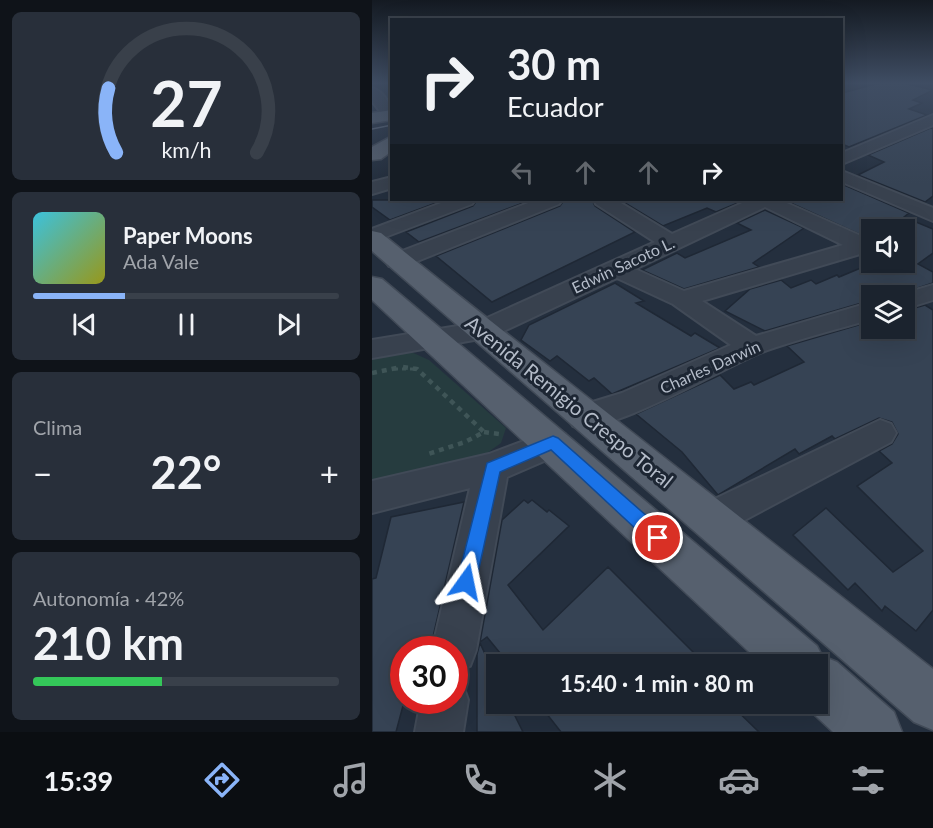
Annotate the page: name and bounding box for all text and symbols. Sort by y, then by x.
text: 30 m [507,39,601,89]
icon: right [408,42,486,120]
text: 27 [150,65,222,140]
text: Ecuador [507,90,604,123]
text: km/h [161,137,211,163]
icon: left [506,156,539,189]
icon: ahead [569,156,602,189]
icon: ahead [632,156,665,189]
icon: right [695,156,728,189]
map controls [861,219,915,339]
button: sound [861,219,915,273]
text: Paper Moons [123,222,253,249]
street label: Edwin Sacoto L. [568,232,677,297]
text: Ada Vale [123,249,199,273]
button: layers [861,285,915,339]
icon: previous [68,308,101,341]
icon: pause [170,308,203,341]
icon: next [272,308,305,341]
street label: Avenida Remigio Crespo Toral [461,310,678,492]
street label: Charles Darwin [657,336,763,397]
text: Clima [33,415,82,439]
text: 22° [151,445,221,499]
text: − [33,453,52,493]
text: + [320,453,339,493]
pin [632,512,683,563]
icon: arrive [641,521,674,554]
position arrow [434,550,498,614]
text: Autonomía · 42% [33,586,184,610]
text: 210 km [33,616,184,670]
speed limit sign: 30 [390,636,468,714]
text: 15:40 · 1 min · 80 m [560,670,754,697]
icon: directions [201,759,243,801]
icon: music [330,759,372,801]
icon: phone [459,759,501,801]
icon: climate [589,759,631,801]
icon: car [718,759,760,801]
icon: filters [847,759,889,801]
text: 15:39 [44,764,113,797]

